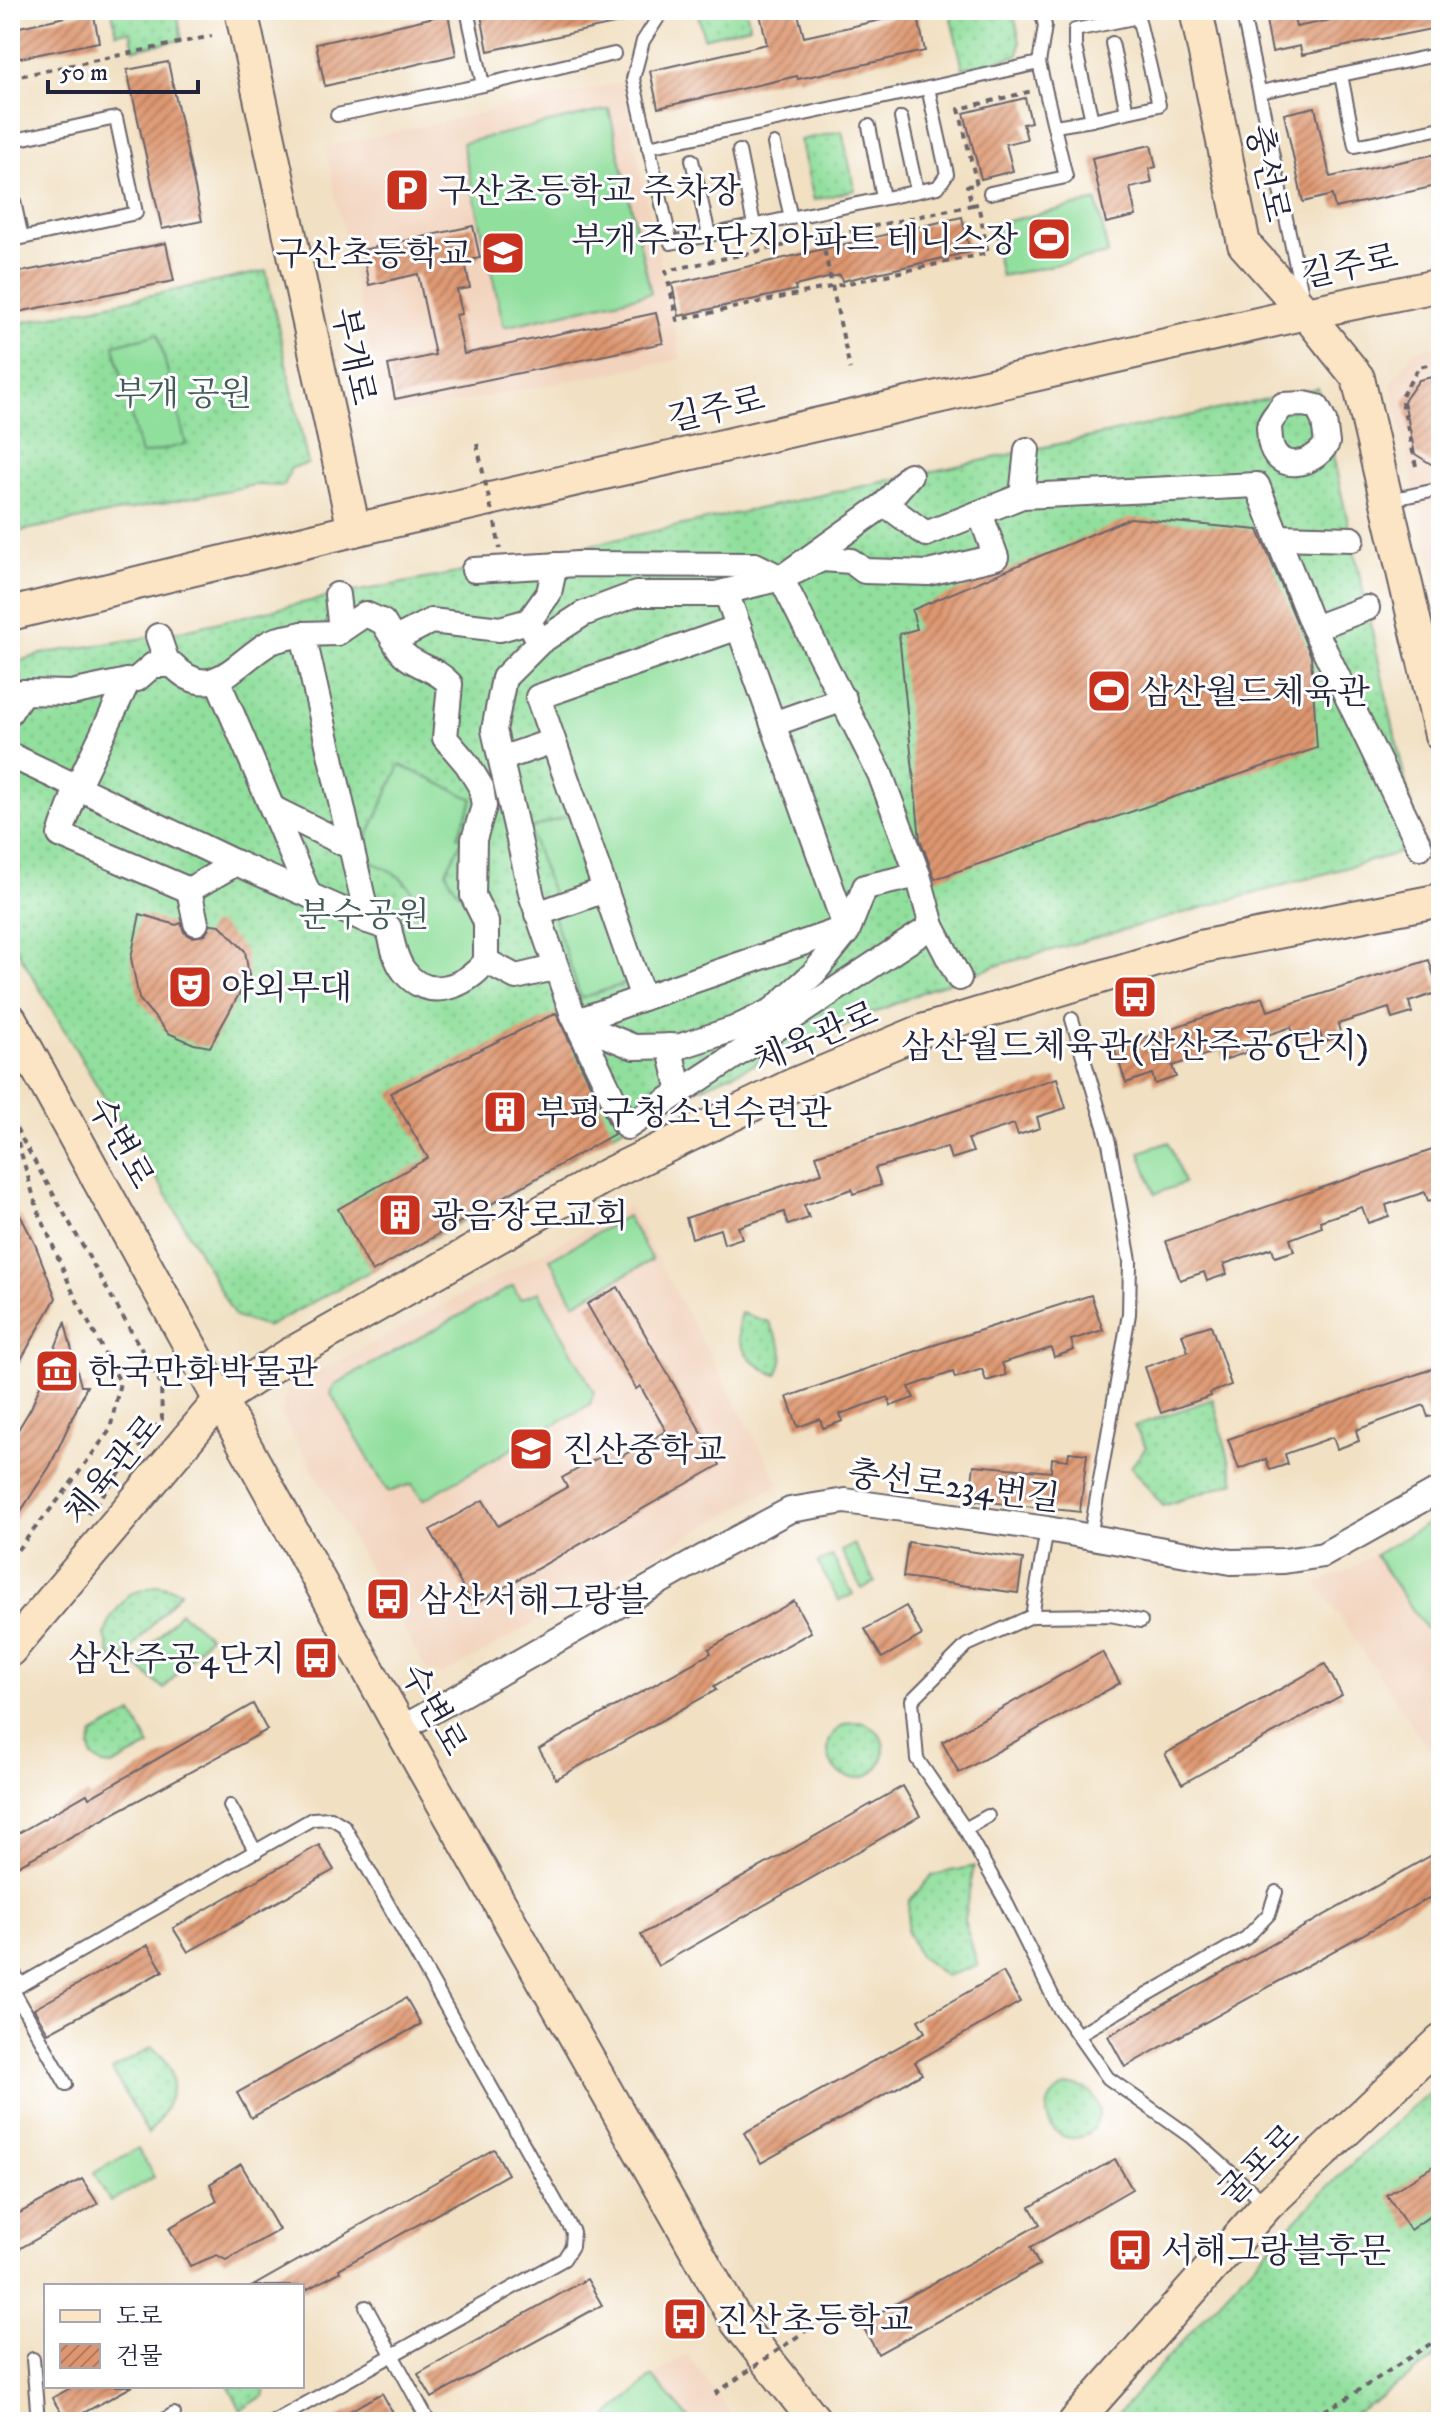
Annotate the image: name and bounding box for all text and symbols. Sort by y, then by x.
scale bar [48,44,198,94]
text: 50 m [60,58,108,88]
street label: 충선로 [1236,121,1298,226]
parking icon: 구산초등학교 주차장 [383,166,431,214]
place label: 구산초등학교 주차장 [438,171,741,213]
sports icon: 부개주공1단지아파트 테니스장 [1025,215,1073,263]
place label: 부개주공1단지아파트 테니스장 [571,220,1018,262]
school or university icon: 구산초등학교 [479,229,527,277]
place label: 구산초등학교 [275,234,472,276]
street label: 길주로 [1297,236,1402,298]
street label: 부개로 [322,304,384,409]
park label: 부개 공원 [114,374,252,416]
street label: 길주로 [664,378,769,441]
sports icon: 삼산월드체육관 [1085,667,1133,715]
place label: 삼산월드체육관 [1140,672,1370,714]
park label: 분수공원 [298,895,430,937]
theatre icon: 야외무대 [166,963,214,1011]
place label: 야외무대 [221,968,352,1010]
bus stop icon: 삼산월드체육관(삼산주공6단지) [1111,973,1159,1021]
street label: 체육관로 [747,993,885,1083]
place label: 삼산월드체육관(삼산주공6단지) [901,1026,1369,1068]
building icon: 부평구청소년수련관 [481,1088,529,1136]
street label: 수변로 [78,1090,163,1196]
place label: 부평구청소년수련관 [536,1093,832,1135]
building icon: 광음장로교회 [376,1191,424,1239]
place label: 광음장로교회 [431,1196,628,1238]
museum icon: 한국만화박물관 [33,1347,81,1395]
place label: 한국만화박물관 [88,1352,318,1394]
street label: 체육관로 [55,1406,172,1534]
school or university icon: 진산중학교 [507,1425,555,1473]
place label: 진산중학교 [562,1430,726,1472]
street label: 충선로234번길 [845,1453,1062,1521]
bus stop icon: 삼산서해그랑블 [364,1575,412,1623]
place label: 삼산서해그랑블 [419,1580,649,1622]
bus stop icon: 삼산주공4단지 [292,1634,340,1682]
place label: 삼산주공4단지 [68,1639,285,1681]
street label: 수변로 [391,1657,476,1763]
street label: 굴포로 [1210,2116,1309,2215]
bus stop icon: 서해그랑블후문 [1106,2226,1154,2274]
place label: 서해그랑블후문 [1161,2231,1391,2273]
legend [44,2284,304,2388]
bus stop icon: 진산초등학교 [661,2295,709,2343]
place label: 진산초등학교 [716,2300,913,2342]
text: 도로 [116,2302,162,2332]
text: 건물 [116,2342,162,2372]

